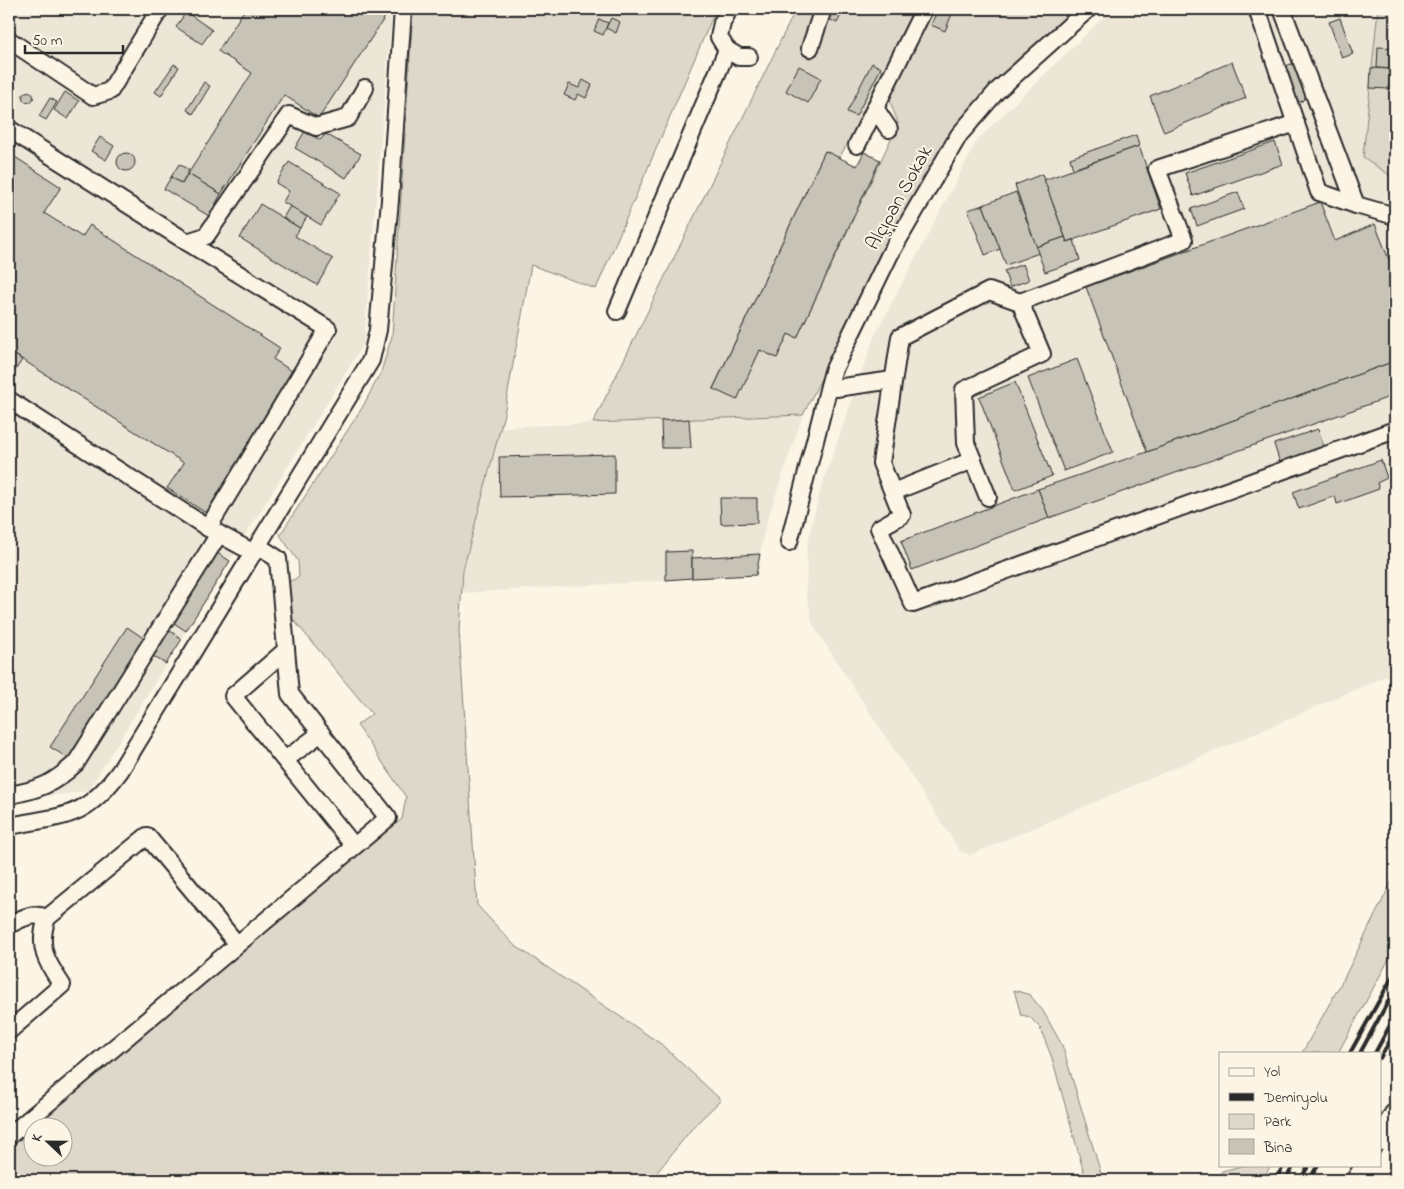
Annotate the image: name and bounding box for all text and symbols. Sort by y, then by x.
scale bar [25,22,122,54]
text: 50 m [32,30,63,52]
street label: Alçıpan Sokak [859,140,941,256]
legend [1219,1052,1382,1166]
text: Yol [1264,1061,1280,1083]
text: Demiryolu [1263,1087,1328,1110]
text: Park [1264,1111,1292,1133]
north arrow [22,1116,72,1166]
text: K [26,1129,49,1145]
text: Bina [1263,1137,1292,1159]

